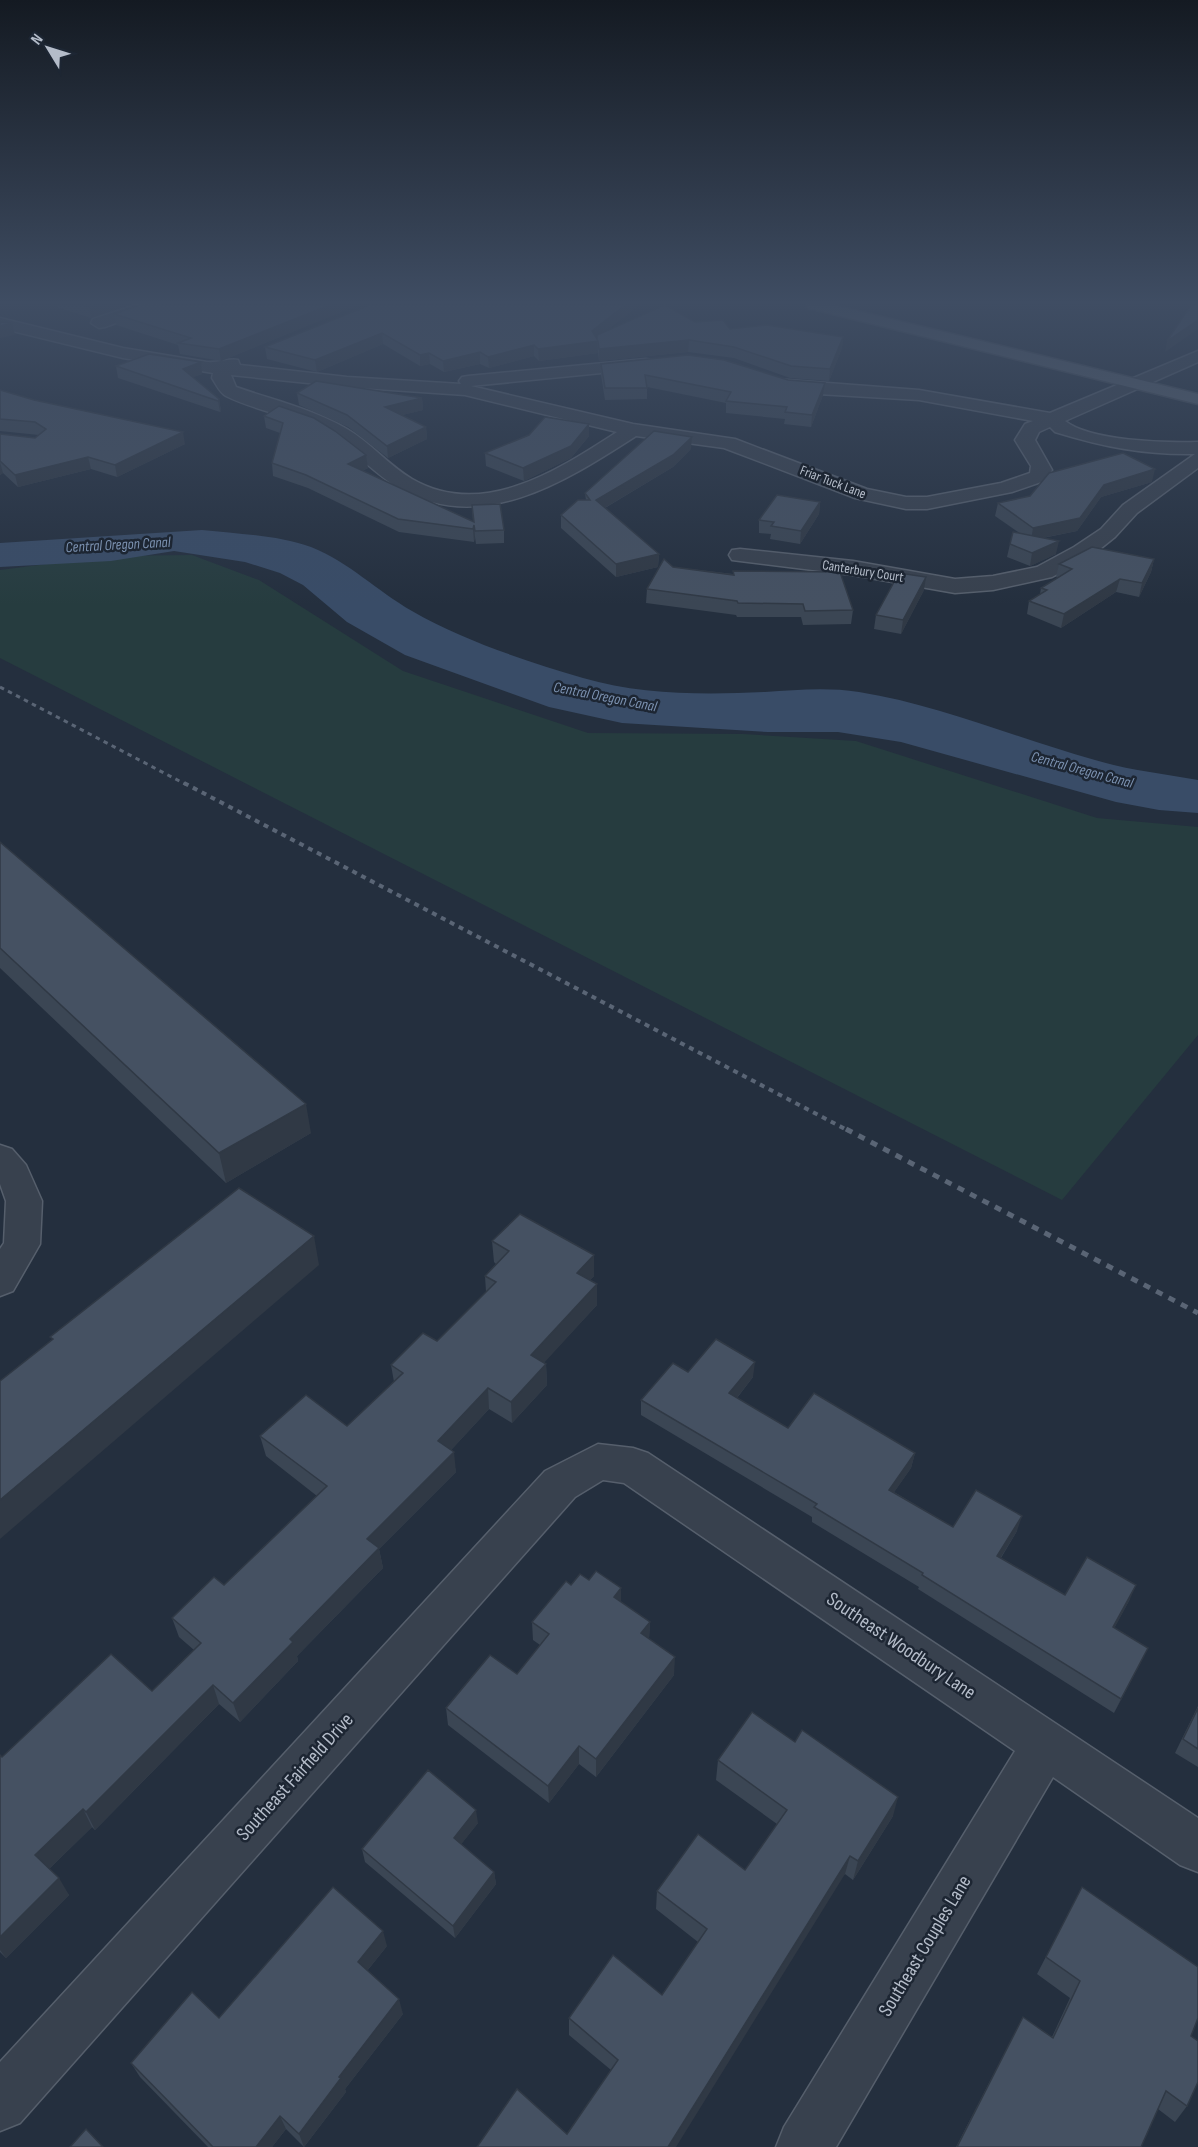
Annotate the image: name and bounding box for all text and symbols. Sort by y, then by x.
north arrow [18,18,78,78]
text: N [27,30,47,49]
street label: Friar Tuck Lane [798,462,868,502]
water label: Central Oregon Canal [65,533,172,557]
street label: Canterbury Court [821,556,905,586]
water label: Central Oregon Canal [552,678,660,717]
water label: Central Oregon Canal [1029,747,1136,793]
street label: Southeast Woodbury Lane [822,1587,980,1705]
street label: Southeast Fairfield Drive [231,1708,359,1846]
street label: Southeast Couples Lane [873,1871,977,2021]

